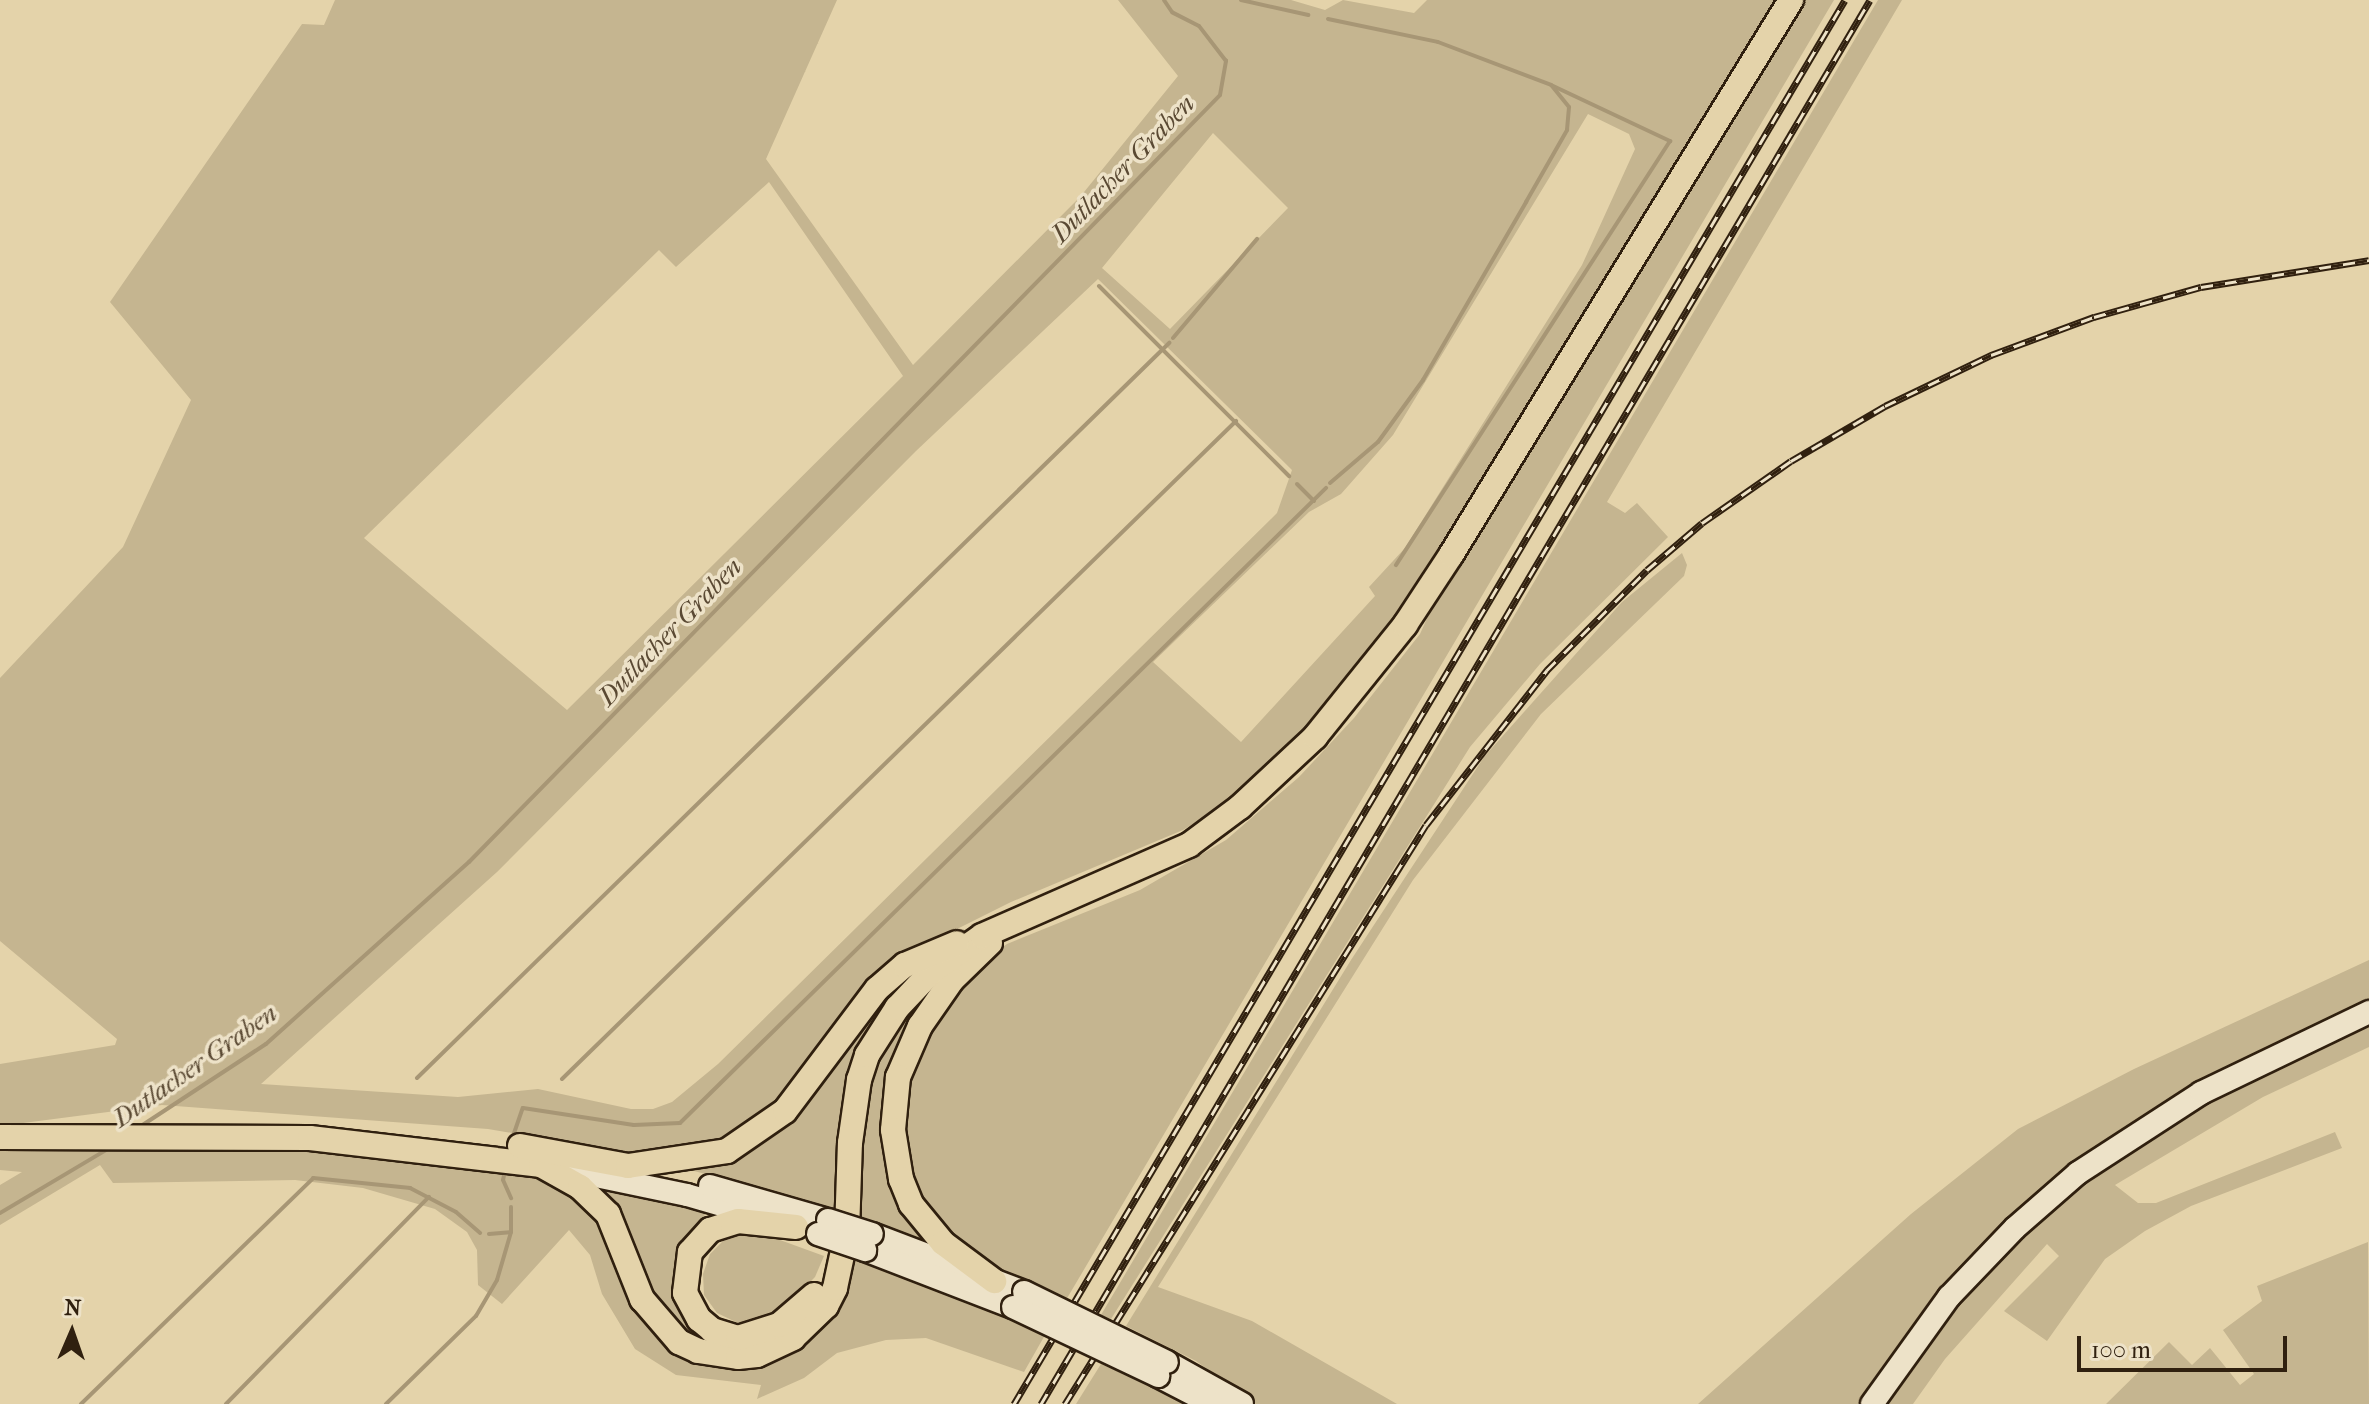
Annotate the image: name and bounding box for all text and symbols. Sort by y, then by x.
water label: Dutlacher Graben [1045,89,1201,249]
water label: Dutlacher Graben [592,552,748,712]
water label: Dutlacher Graben [107,998,283,1134]
north arrow [32,1292,112,1372]
text: N [64,1295,82,1321]
scale bar [2081,1320,2291,1370]
text: 100 m [2091,1336,2151,1364]

